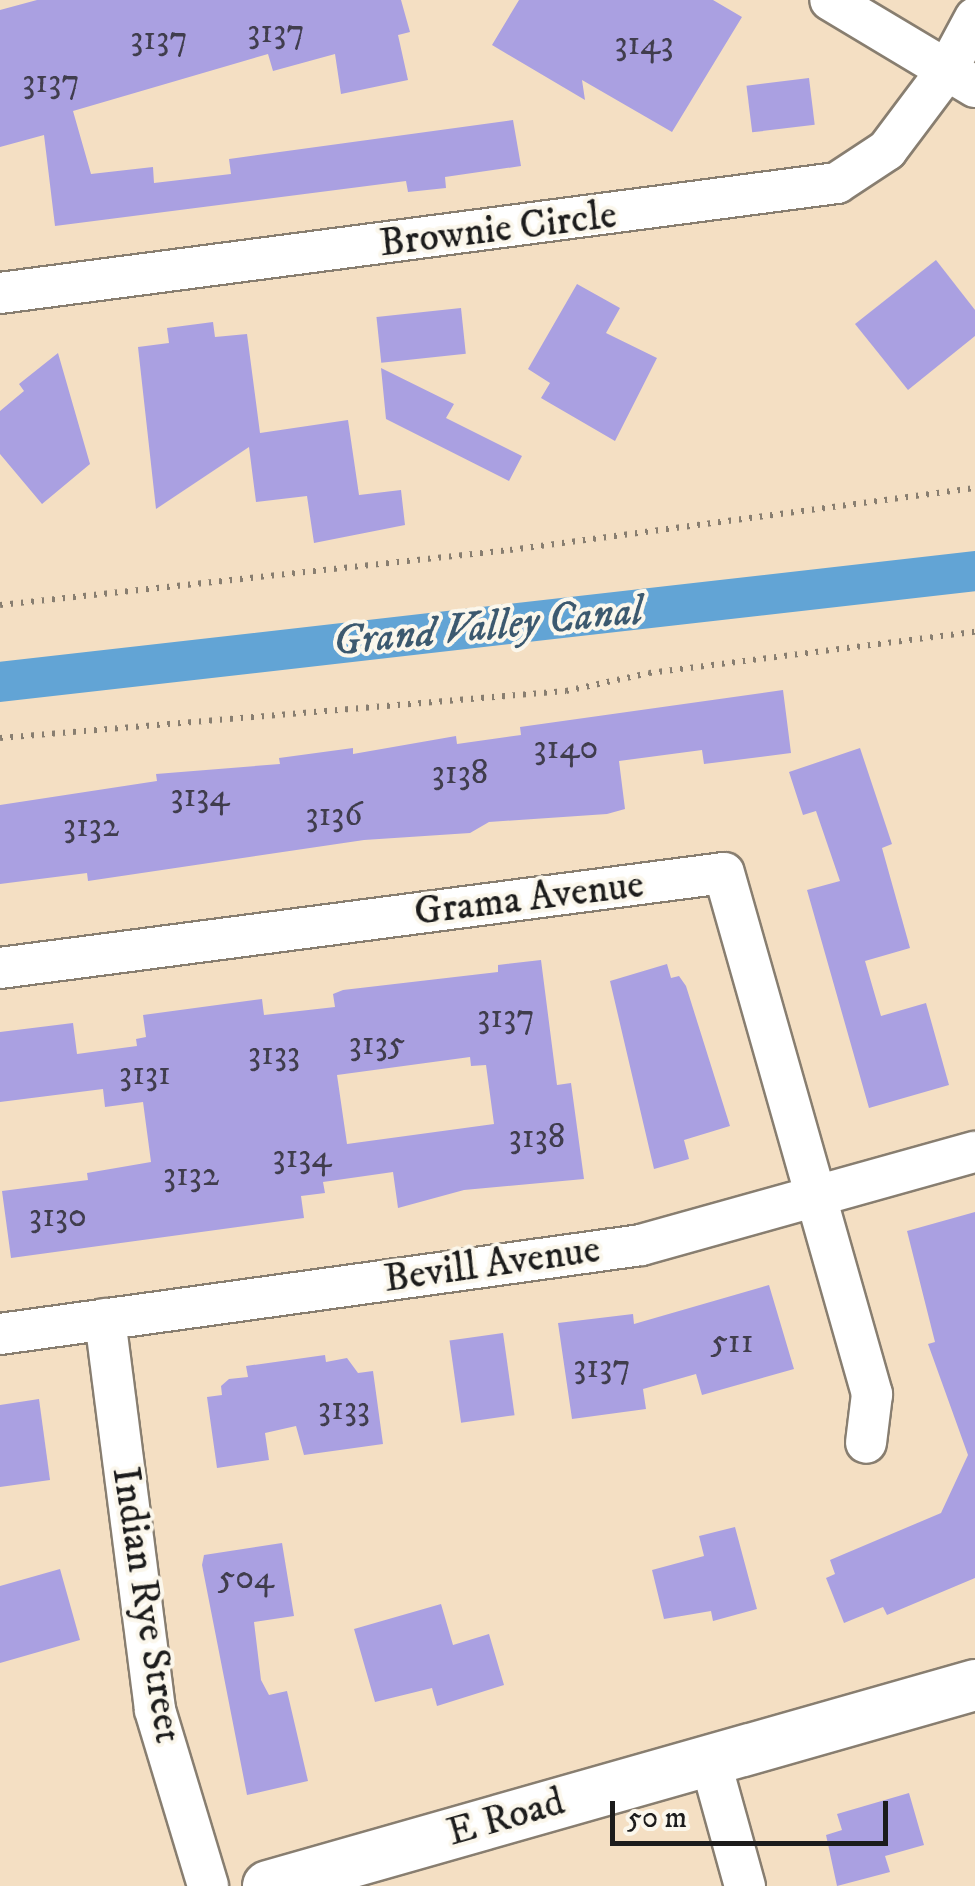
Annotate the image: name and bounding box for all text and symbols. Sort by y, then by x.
house number: 3137 [247,11,305,53]
house number: 3137 [130,18,188,60]
house number: 3143 [614,23,674,65]
house number: 3137 [22,61,80,103]
street label: Brownie Circle [377,192,619,268]
water label: Grand Valley Canal [331,586,645,668]
house number: 3140 [534,727,598,769]
house number: 3138 [432,752,488,794]
house number: 3134 [170,775,230,817]
house number: 3136 [305,794,363,836]
house number: 3132 [63,805,119,847]
street label: Grama Avenue [412,861,646,937]
house number: 3137 [477,996,535,1038]
house number: 3135 [349,1023,405,1065]
house number: 3133 [248,1033,300,1075]
house number: 3131 [119,1053,171,1095]
house number: 3138 [509,1116,565,1158]
house number: 3134 [272,1136,332,1178]
house number: 3132 [163,1154,219,1196]
house number: 3130 [29,1195,87,1237]
street label: Bevill Avenue [381,1226,603,1304]
house number: 511 [710,1321,754,1363]
house number: 3137 [573,1346,631,1388]
house number: 3133 [318,1388,370,1430]
street label: Indian Rye Street [100,1464,192,1746]
house number: 504 [218,1557,274,1599]
street label: E Road [442,1778,570,1858]
scale bar [615,1781,892,1843]
text: 50 m [627,1800,687,1837]

